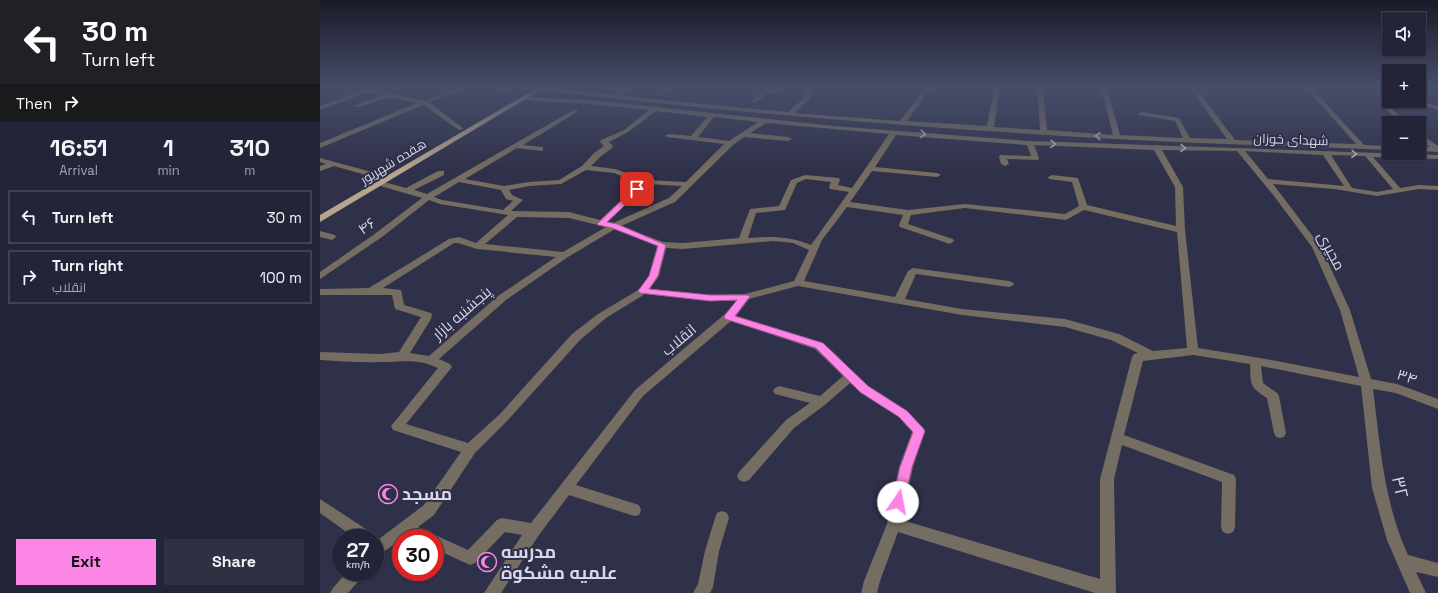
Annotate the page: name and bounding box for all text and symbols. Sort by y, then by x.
map controls [1382,12,1426,160]
button: sound [1382,12,1426,56]
text: 30 m [82,13,148,49]
icon: left [16,16,68,68]
text: Turn left [82,48,155,71]
button: + [1382,64,1426,108]
icon: right [60,92,82,114]
text: Then [16,94,52,113]
button: − [1382,116,1426,160]
one-way arrow [920,130,926,139]
street label: شهدای خوزان [1253,130,1329,149]
one-way arrow [1095,131,1101,140]
text: 16:51 [50,132,108,163]
text: 1 [163,132,174,163]
text: 310 [230,132,270,163]
street label: هفده شهریور [356,135,429,188]
one-way arrow [1050,139,1056,148]
one-way arrow [1180,144,1186,152]
one-way arrow [1351,150,1357,158]
text: Arrival [59,162,98,179]
text: min [157,162,180,179]
text: m [244,162,255,179]
pin [620,172,654,206]
icon: arrive [626,178,648,200]
icon: left [18,206,40,228]
text: Turn left [52,208,114,227]
text: 30 m [267,208,302,227]
street label: ۴۶ [354,213,379,238]
street label: مجیری [1313,228,1349,274]
text: Turn right [52,256,123,275]
icon: right [18,266,40,288]
text: 100 m [260,268,302,287]
text: انقلاب [52,279,86,296]
street label: پنجشنبه بازار [427,282,496,345]
street label: انقلاب [657,320,700,360]
street label: ۳۴ [1395,364,1420,389]
street label: ۳۲ [1387,474,1414,500]
position arrow [877,481,919,523]
place label: مسجد [402,482,452,505]
mosque icon: مسجد [377,483,399,505]
speed limit sign: 30 [392,529,444,581]
text: 27 [347,537,369,563]
button: Exit [16,539,156,585]
button: Share [164,539,304,585]
place label: مدرسه علمیه مشکوة [501,540,617,584]
mosque icon: مدرسه علمیه مشکوة [476,551,498,573]
text: km/h [346,558,370,571]

